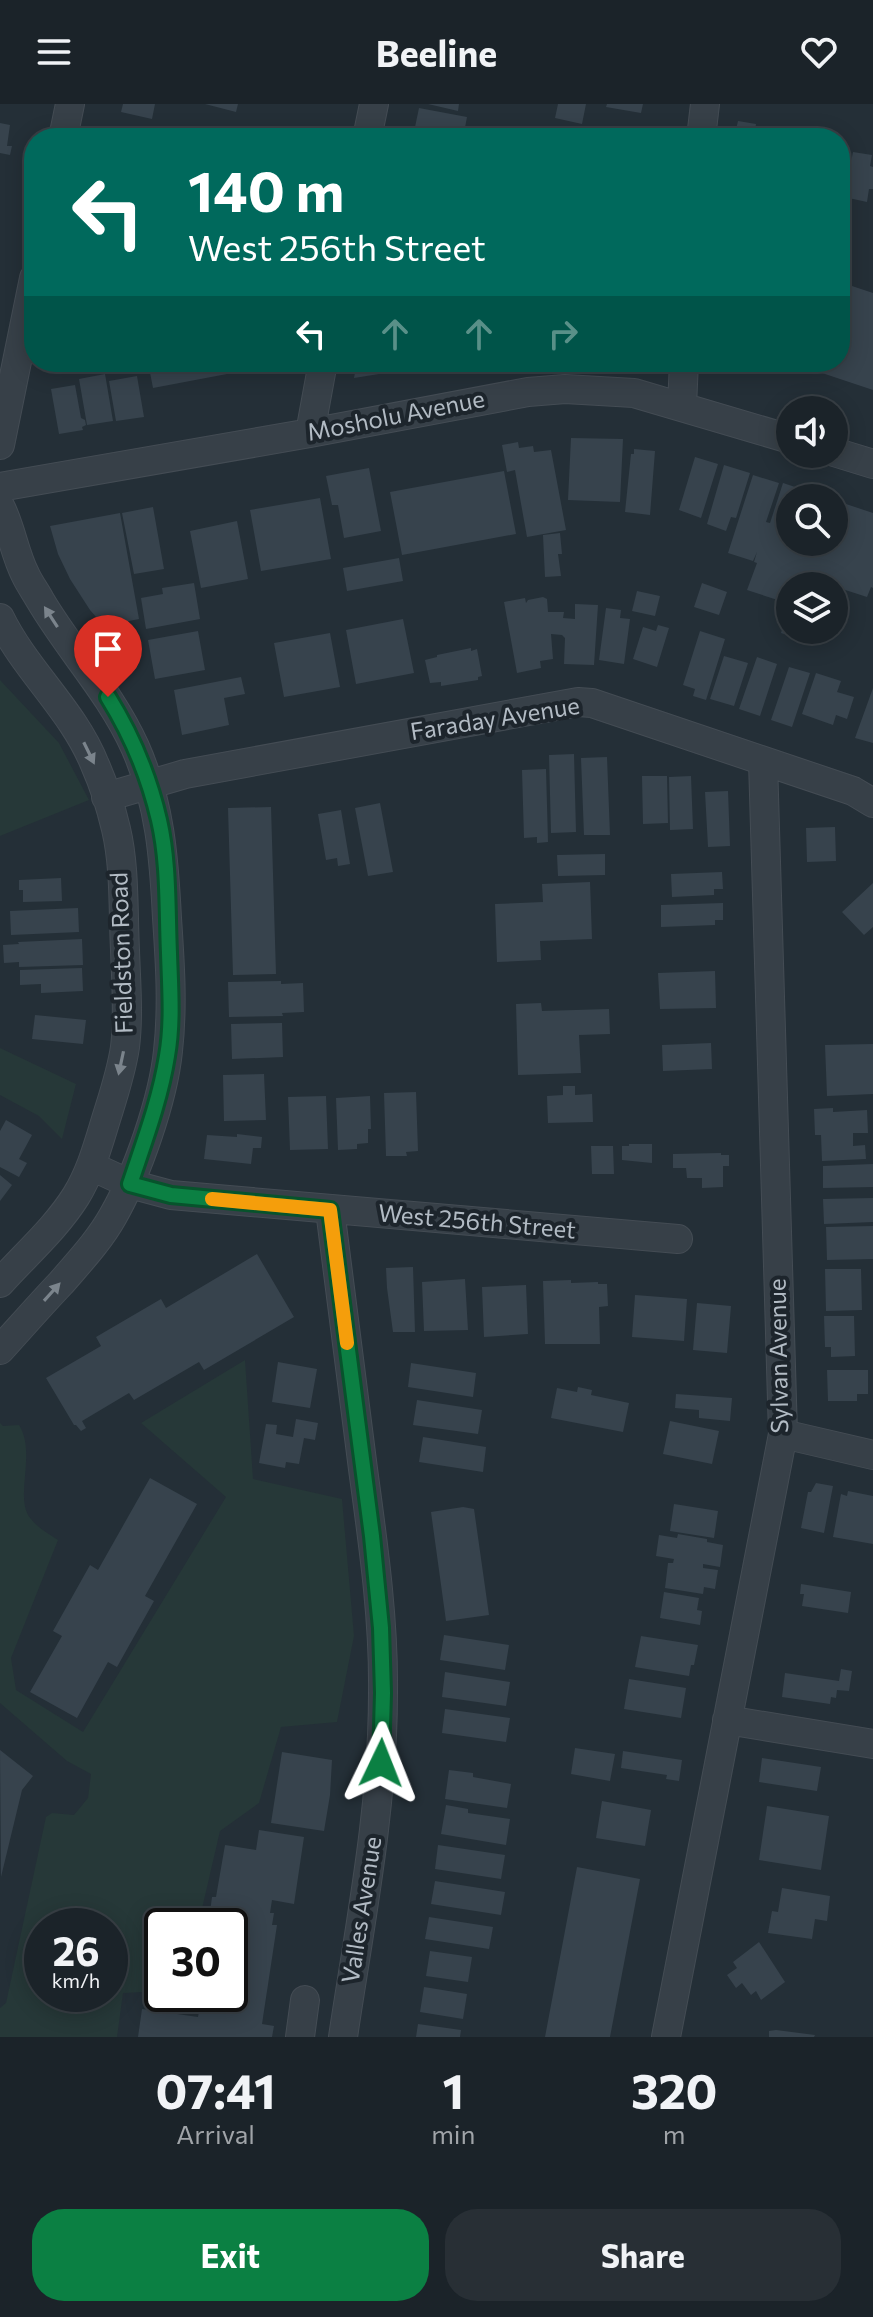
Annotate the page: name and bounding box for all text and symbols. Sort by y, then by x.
icon: menu [32,30,76,74]
text: Beeline [376,30,497,74]
icon: heart [797,30,841,74]
text: 140 m [188,155,344,224]
icon: left [56,160,160,264]
text: West 256th Street [188,224,486,268]
icon: left [289,312,333,356]
icon: ahead [373,312,417,356]
icon: ahead [457,312,501,356]
icon: right [541,312,585,356]
street label: Mosholu Avenue [305,383,487,446]
map controls [776,396,848,644]
button: sound [776,396,848,468]
button: search [776,484,848,556]
button: layers [776,572,848,644]
one-way arrow [43,607,58,628]
pin [74,615,142,697]
icon: arrive [86,627,130,671]
street label: Faraday Avenue [408,690,581,745]
one-way arrow [82,741,96,764]
street label: Fieldston Road [103,872,138,1034]
one-way arrow [114,1051,127,1076]
street label: West 256th Street [377,1197,577,1244]
street label: Sylvan Avenue [762,1278,793,1434]
one-way arrow [43,1283,61,1302]
position arrow [339,1721,423,1805]
street label: Valles Avenue [335,1834,386,1985]
speed limit sign: 30 [144,1908,248,2012]
text: 26 [52,1925,100,1974]
text: km/h [52,1968,100,1992]
text: 07:41 [155,2060,276,2119]
text: 1 [442,2060,464,2119]
text: 320 [631,2060,718,2119]
text: Arrival [176,2118,255,2149]
text: min [431,2118,475,2149]
text: m [663,2118,686,2149]
button: Exit [32,2209,429,2301]
button: Share [445,2209,841,2301]

